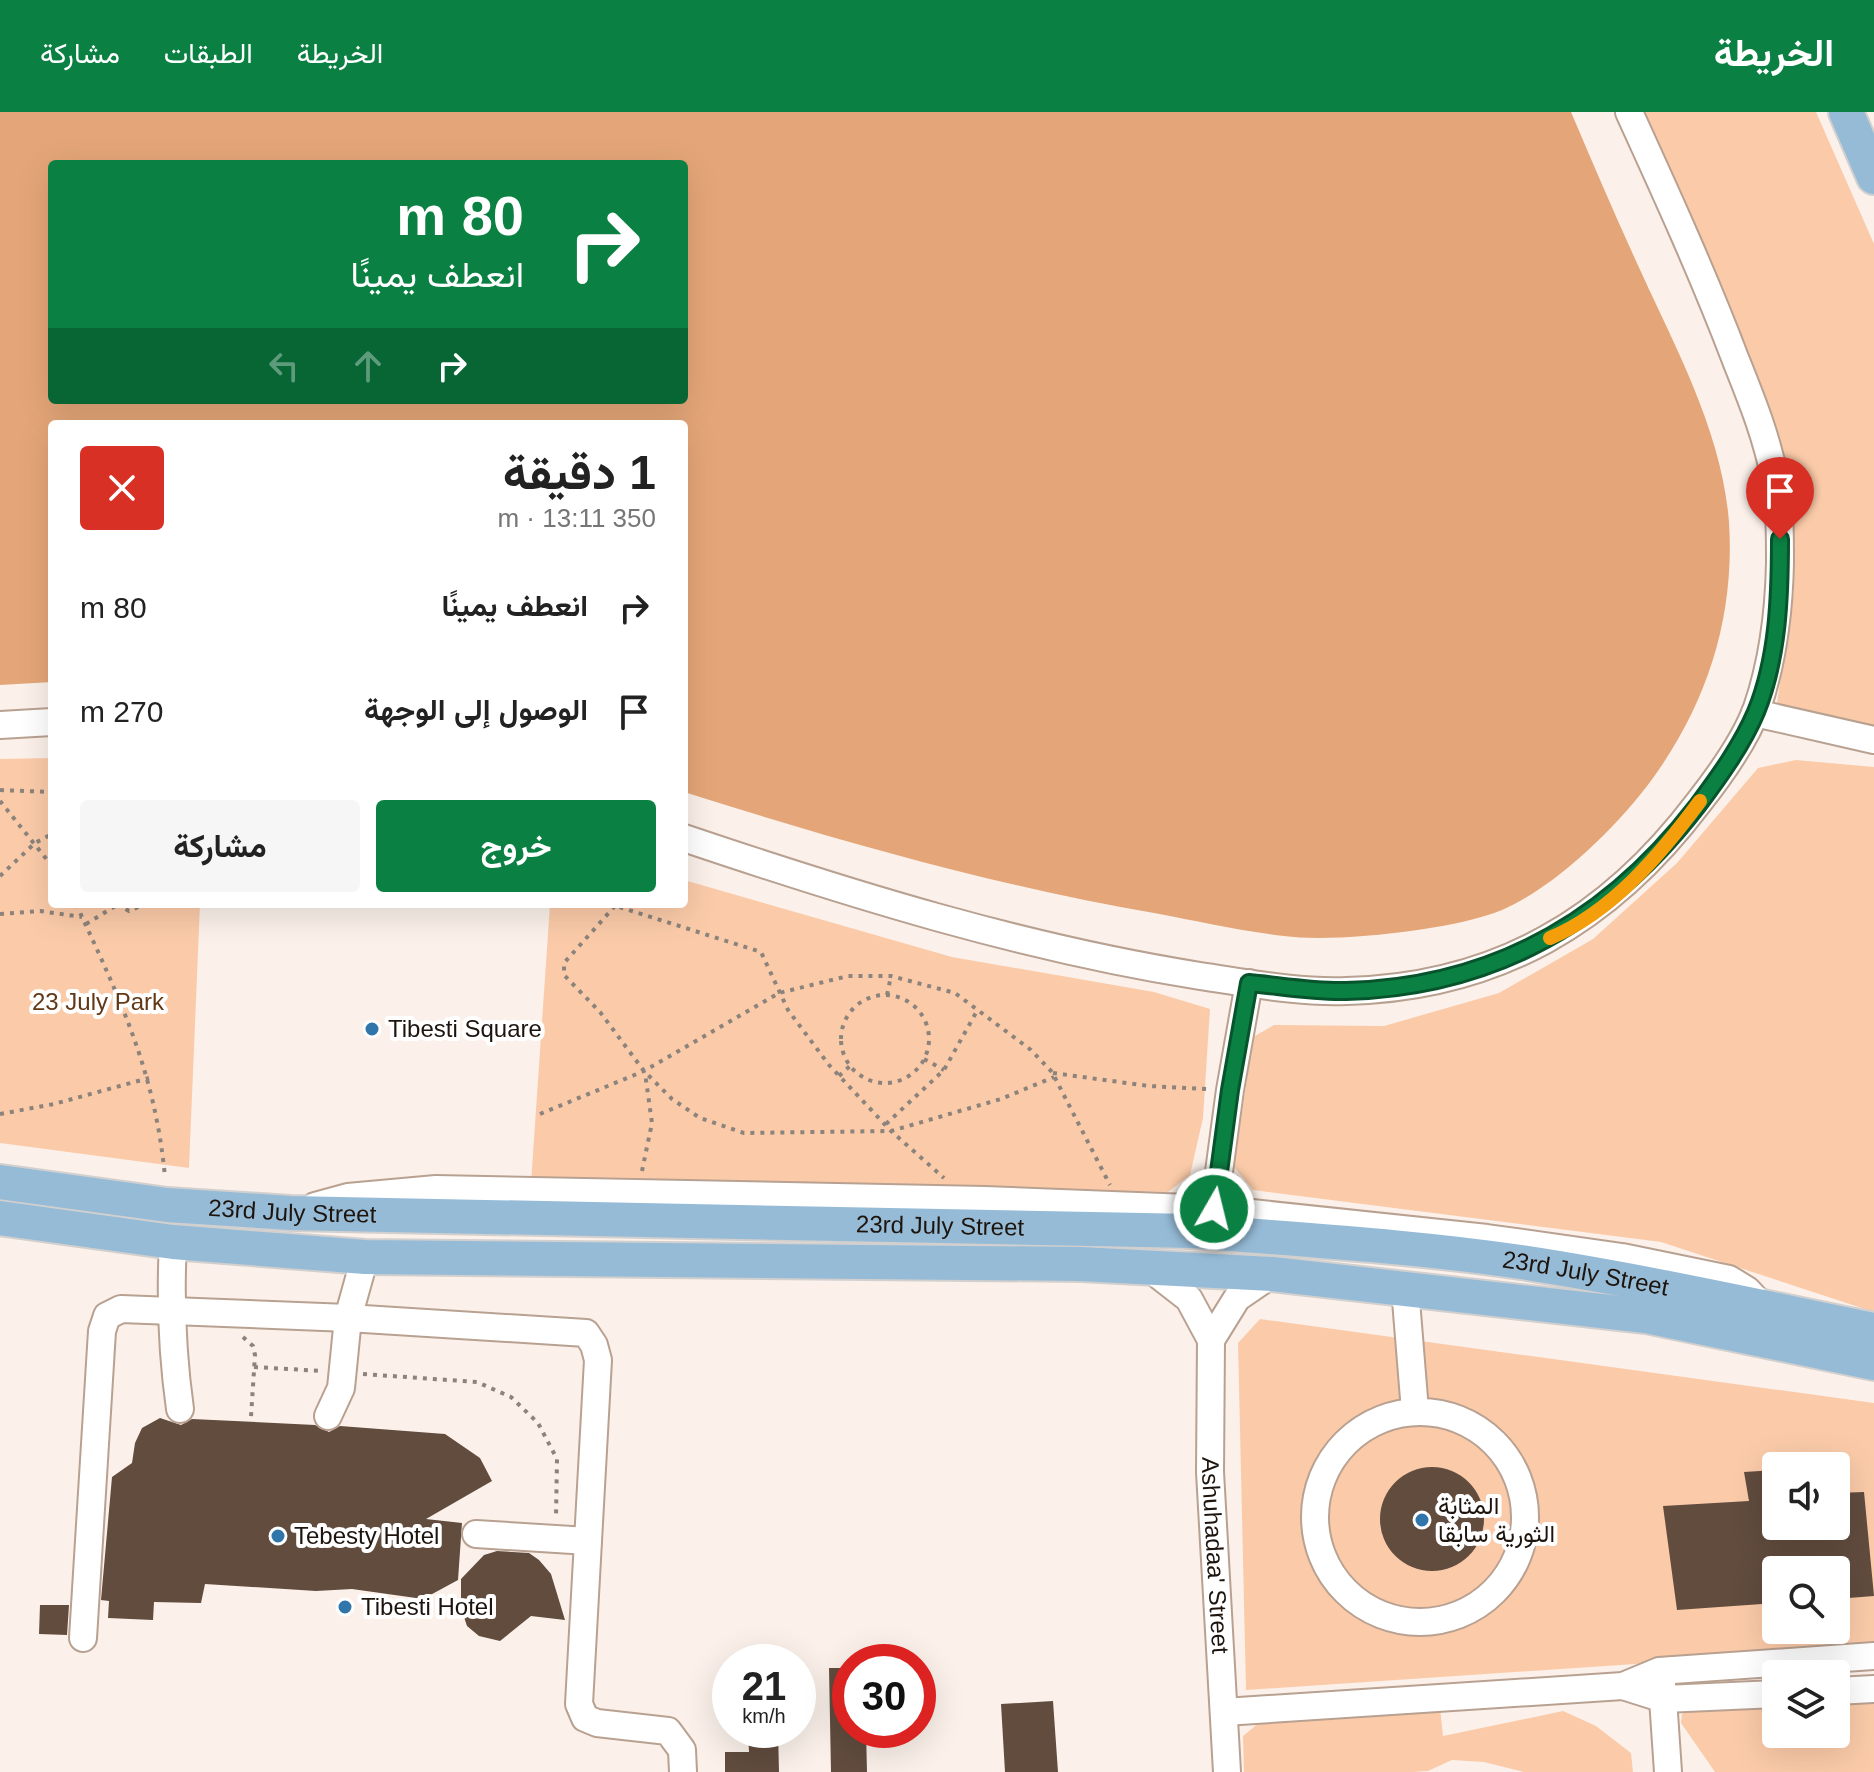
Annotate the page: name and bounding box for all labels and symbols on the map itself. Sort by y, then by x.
pin [1746,457,1814,539]
park label: 23 July Park [32,988,165,1015]
place label: Tibesti Square [388,1015,542,1042]
marker: Tibesti Square [363,1020,381,1038]
position arrow [1172,1167,1256,1251]
street label: 23rd July Street [207,1194,377,1228]
street label: 23rd July Street [856,1210,1025,1241]
street label: 23rd July Street [1501,1245,1671,1301]
street label: Ashuhadaa' Street [1197,1457,1234,1655]
place label: المثابة الثورية سابقا [1438,1492,1555,1549]
marker: المثابة الثورية سابقا [1413,1511,1431,1529]
place label: Tebesty Hotel [294,1522,439,1549]
marker: Tebesty Hotel [269,1527,287,1545]
place label: Tibesti Hotel [361,1593,494,1620]
marker: Tibesti Hotel [336,1598,354,1616]
speed limit sign: 30 [832,1644,936,1748]

